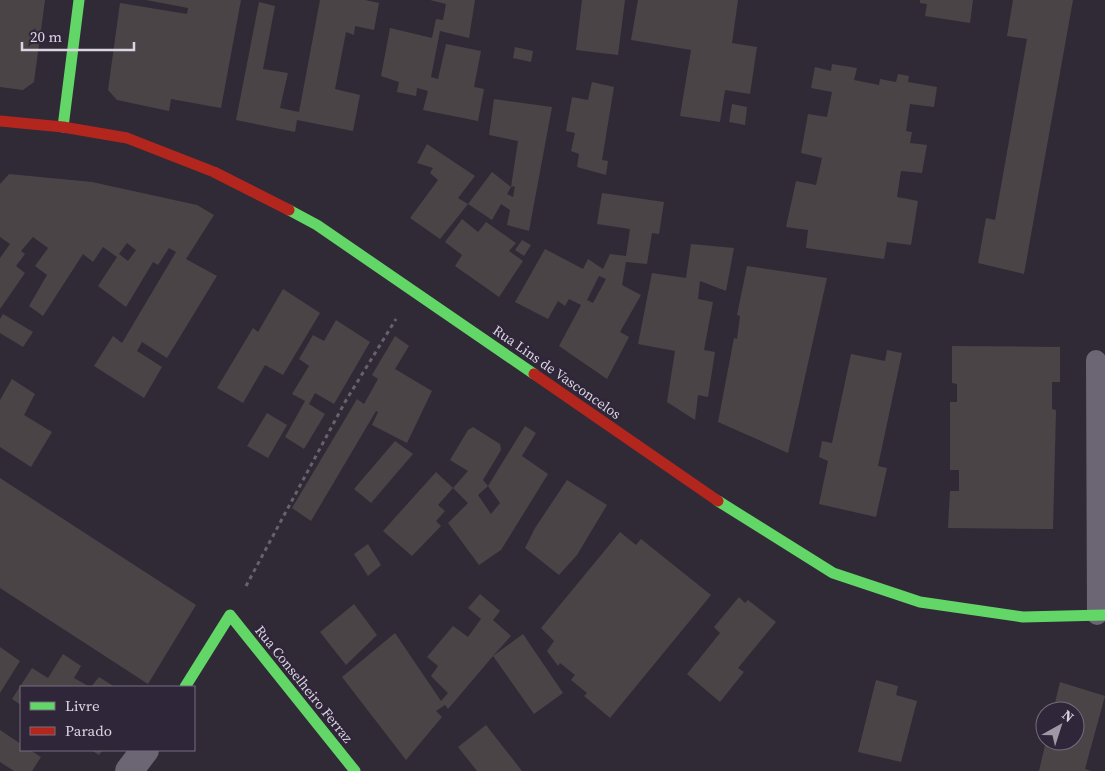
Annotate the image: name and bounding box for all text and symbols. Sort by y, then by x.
scale bar [22,20,135,52]
text: 20 m [30,26,62,47]
street label: Rua Lins de Vasconcelos [489,320,625,424]
street label: Rua Conselheiro Ferraz [250,621,358,748]
legend [20,686,195,751]
text: Livre [65,695,100,716]
north arrow [1035,701,1085,751]
text: N [1058,705,1078,727]
text: Parado [65,720,112,741]

